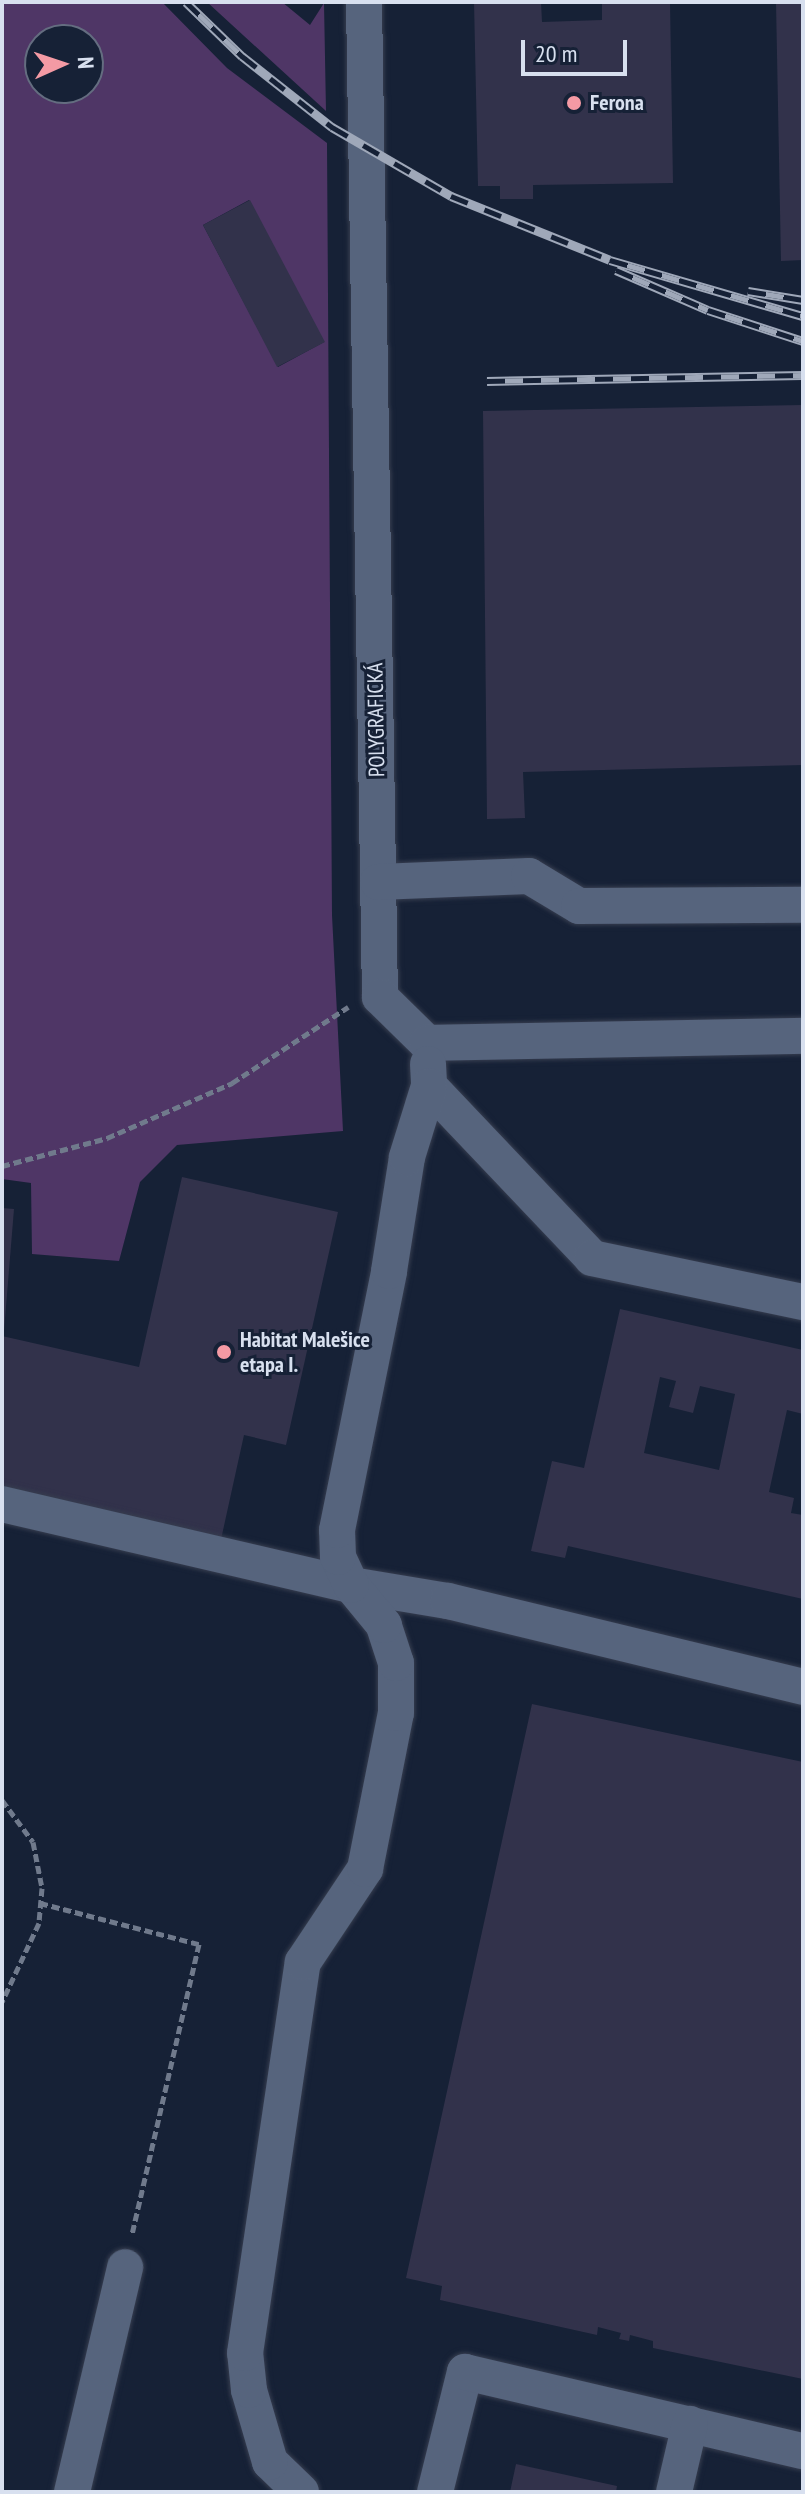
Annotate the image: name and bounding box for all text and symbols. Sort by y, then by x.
north arrow [24,24,104,104]
scale bar [525,24,631,74]
text: 20 m [535,38,577,69]
text: N [72,56,100,70]
place label: Ferona [590,90,644,116]
marker: Ferona [565,94,583,112]
street label: POLYGRAFICKÁ [362,663,390,777]
place label: Habitat Malešice etapa I. [240,1326,370,1378]
marker: Habitat Malešice etapa I. [215,1343,233,1361]

